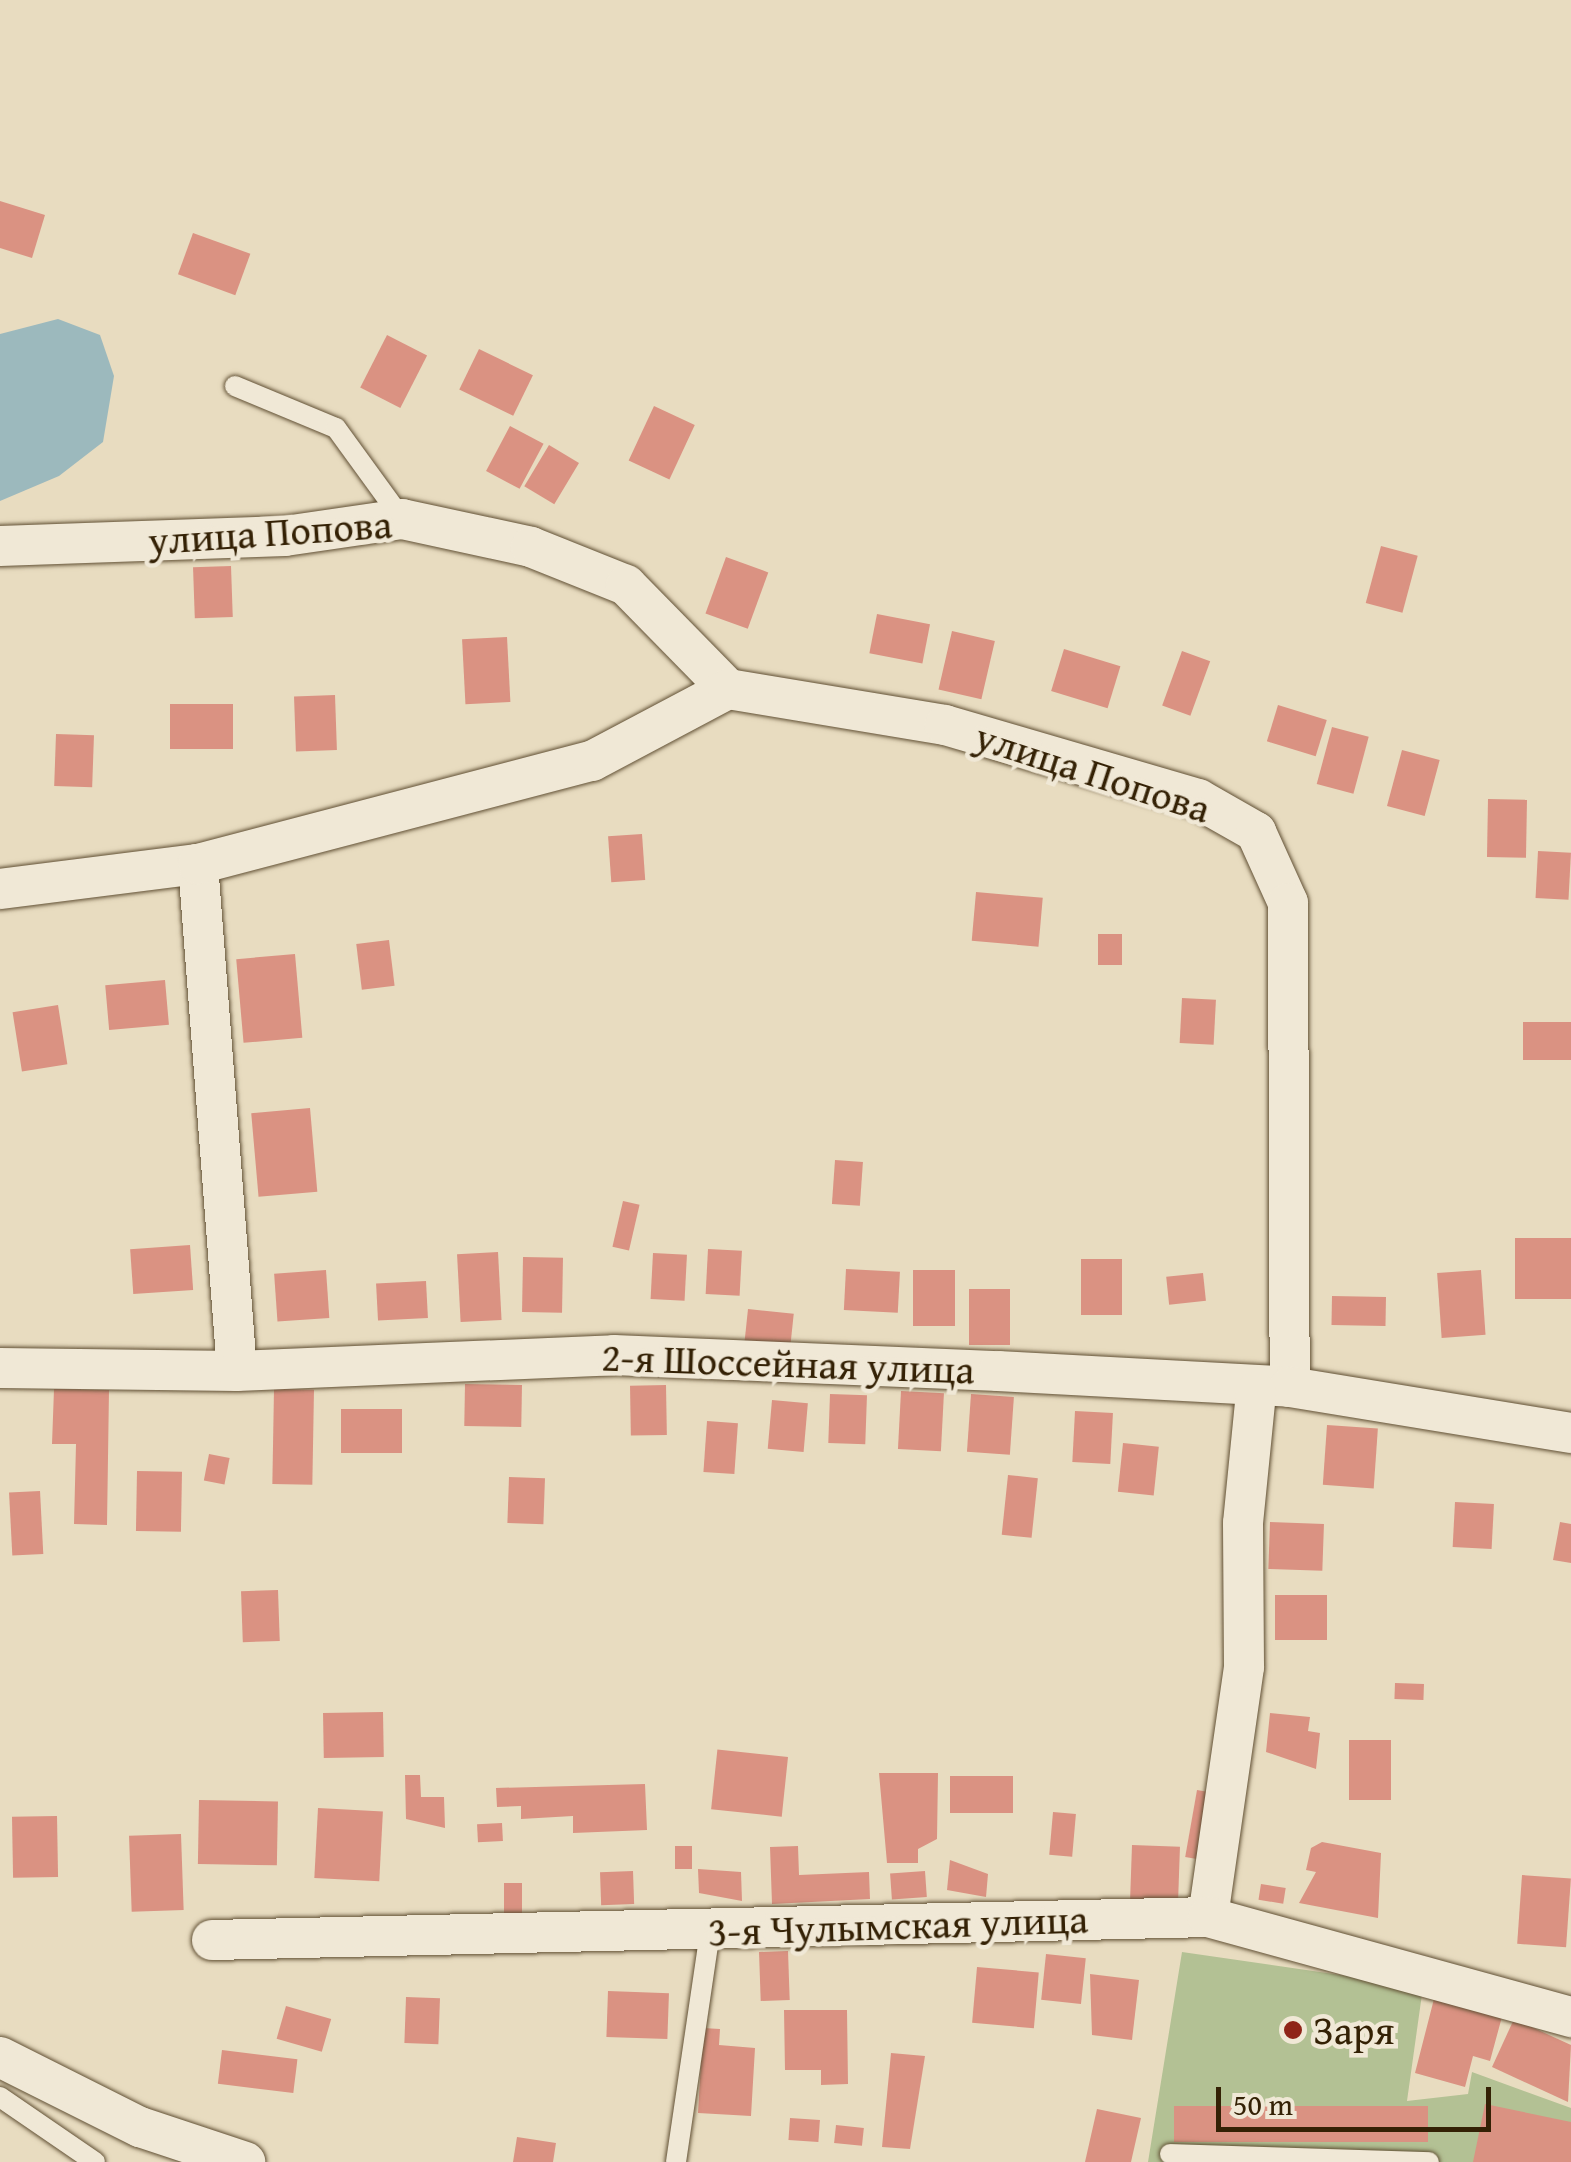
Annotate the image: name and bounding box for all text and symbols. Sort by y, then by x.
street label: улица Попова [146,500,394,564]
street label: улица Попова [969,711,1217,833]
street label: 2-я Шоссейная улица [601,1333,975,1393]
street label: 3-я Чулымская улица [707,1894,1089,1956]
place label: Заря [1313,2006,1395,2054]
marker: Заря [1282,2019,1304,2041]
scale bar [1221,2067,1496,2129]
text: 50 m [1233,2082,1293,2126]

